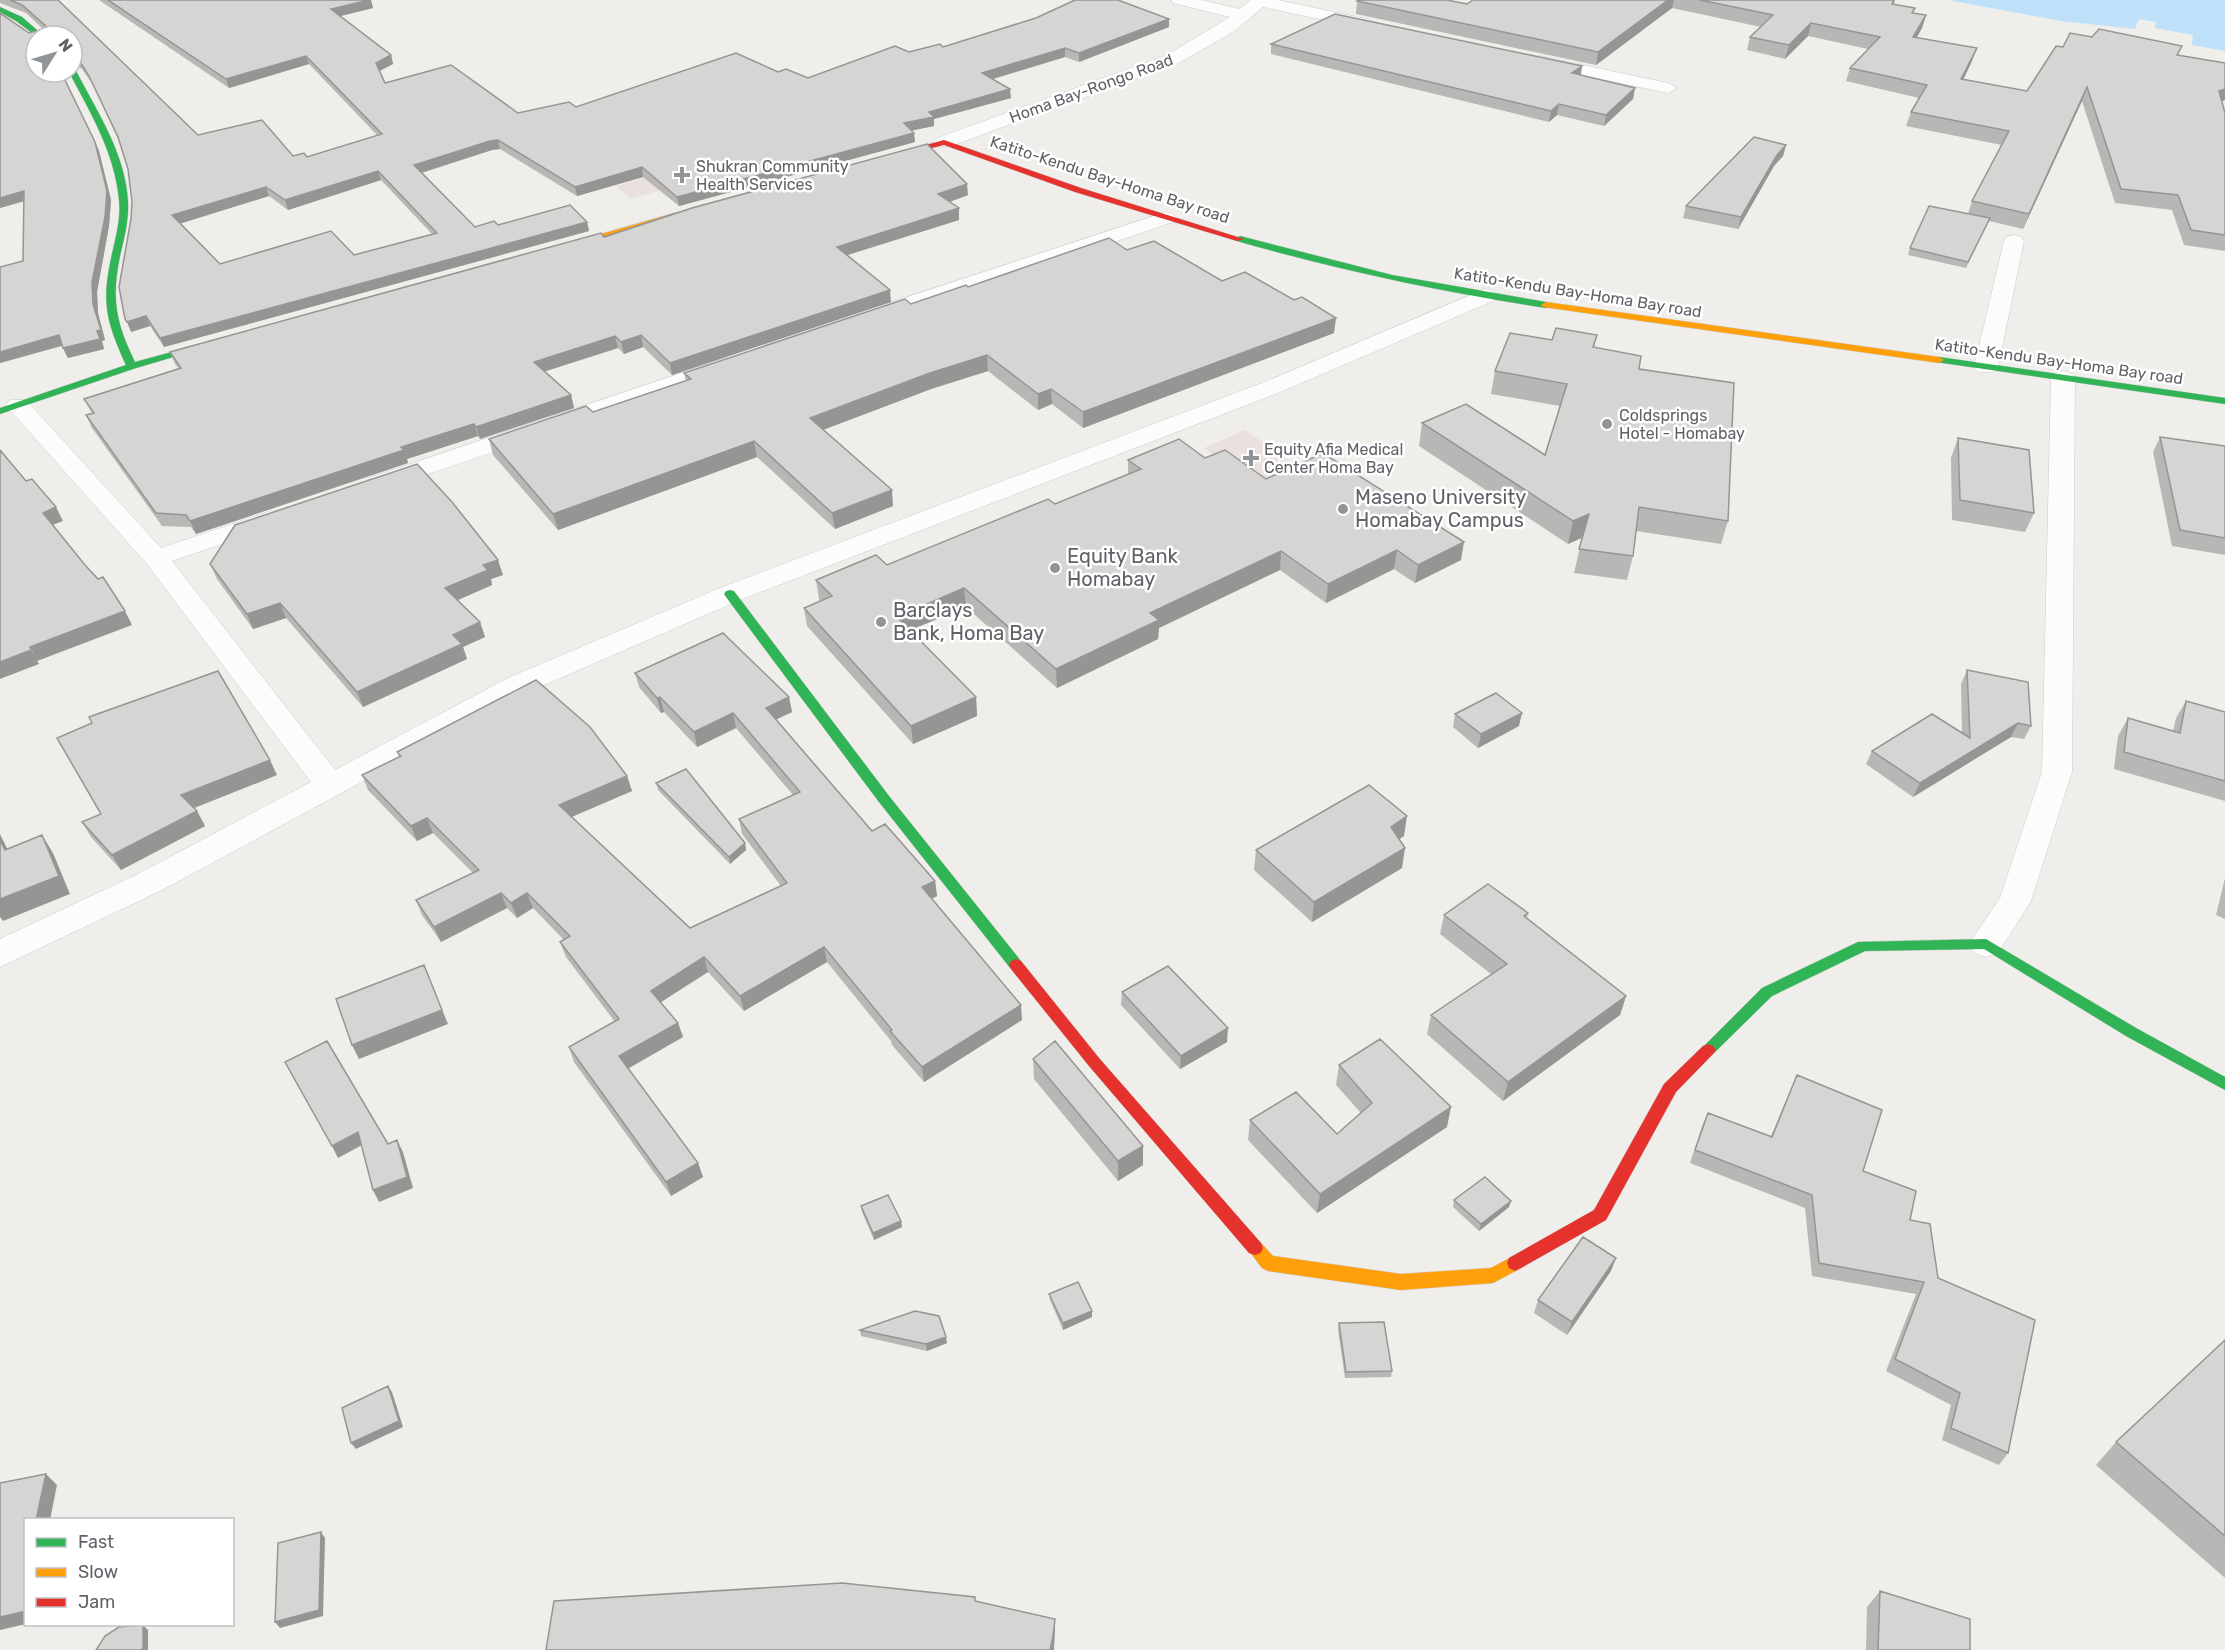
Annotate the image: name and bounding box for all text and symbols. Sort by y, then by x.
north arrow [24,24,84,84]
text: N [55,35,77,56]
street label: Homa Bay-Rongo Road [1007,50,1176,127]
street label: Katito-Kendu Bay-Homa Bay road [988,132,1232,227]
place label: Shukran Community Health Services [696,157,849,194]
marker: Shukran Community Health Services [673,166,691,184]
street label: Katito-Kendu Bay-Homa Bay road [1453,264,1703,321]
street label: Katito-Kendu Bay-Homa Bay road [1934,335,2184,388]
place label: Coldsprings Hotel - Homabay [1619,406,1745,443]
marker: Coldsprings Hotel - Homabay [1600,417,1614,431]
place label: Equity Afia Medical Center Homa Bay [1264,440,1403,477]
marker: Equity Afia Medical Center Homa Bay [1242,449,1260,467]
place label: Maseno University Homabay Campus [1355,485,1526,532]
marker: Maseno University Homabay Campus [1336,502,1350,516]
place label: Equity Bank Homabay [1067,544,1179,591]
marker: Equity Bank Homabay [1048,561,1062,575]
place label: Barclays Bank, Homa Bay [893,598,1044,645]
marker: Barclays Bank, Homa Bay [874,615,888,629]
legend [24,1518,234,1626]
text: Fast [78,1531,114,1553]
text: Slow [78,1561,118,1583]
text: Jam [78,1591,115,1613]

